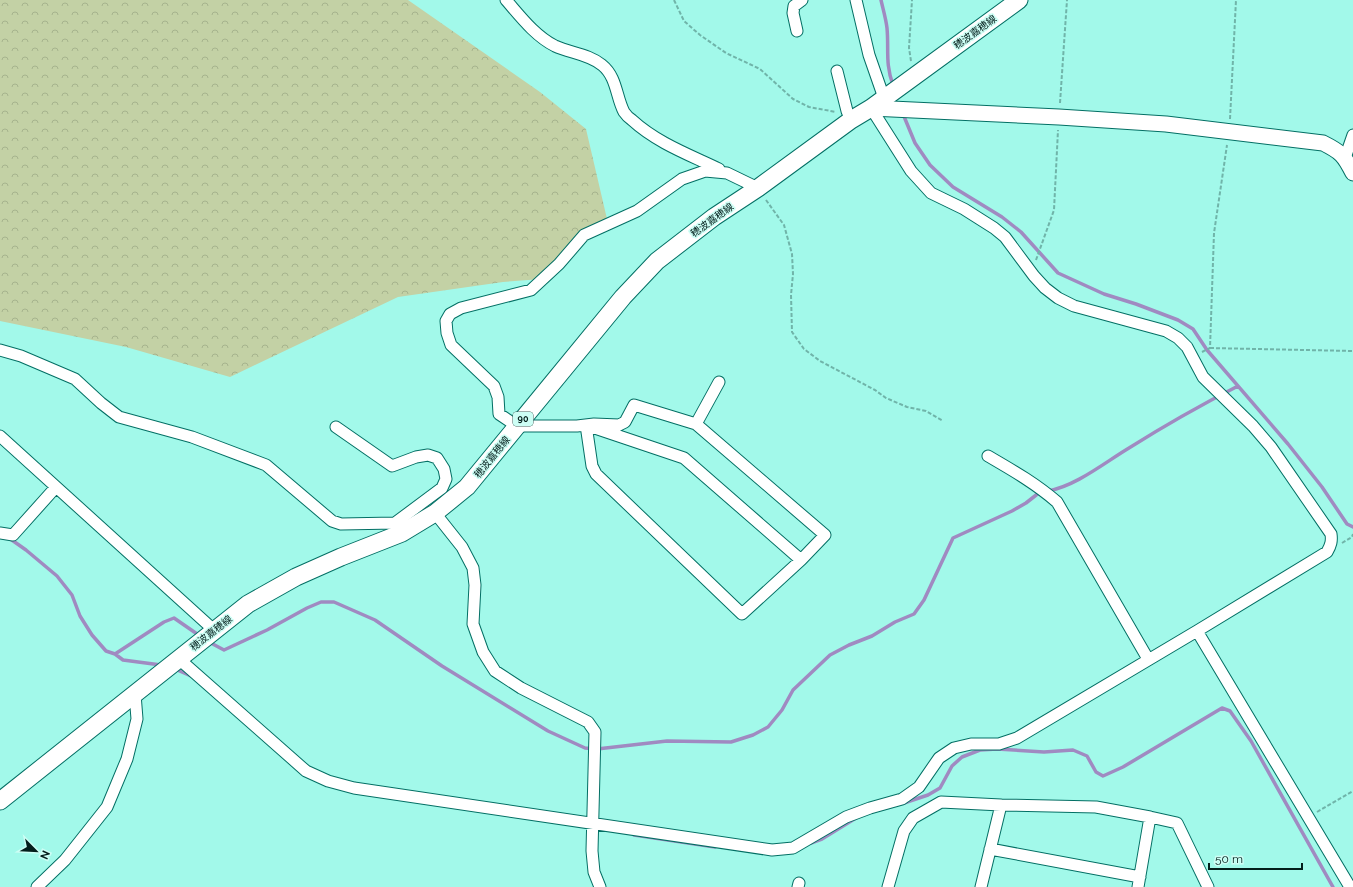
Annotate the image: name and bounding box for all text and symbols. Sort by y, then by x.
street label: 穂波嘉穂線 [952,13,998,51]
street label: 穂波嘉穂線 [689,201,735,239]
road number: 90 [513,412,533,426]
street label: 穂波嘉穂線 [472,434,512,480]
street label: 穂波嘉穂線 [188,613,234,653]
north arrow [16,831,56,871]
scale bar [1209,845,1302,871]
text: N [37,848,52,861]
text: 50 m [1215,852,1243,866]

